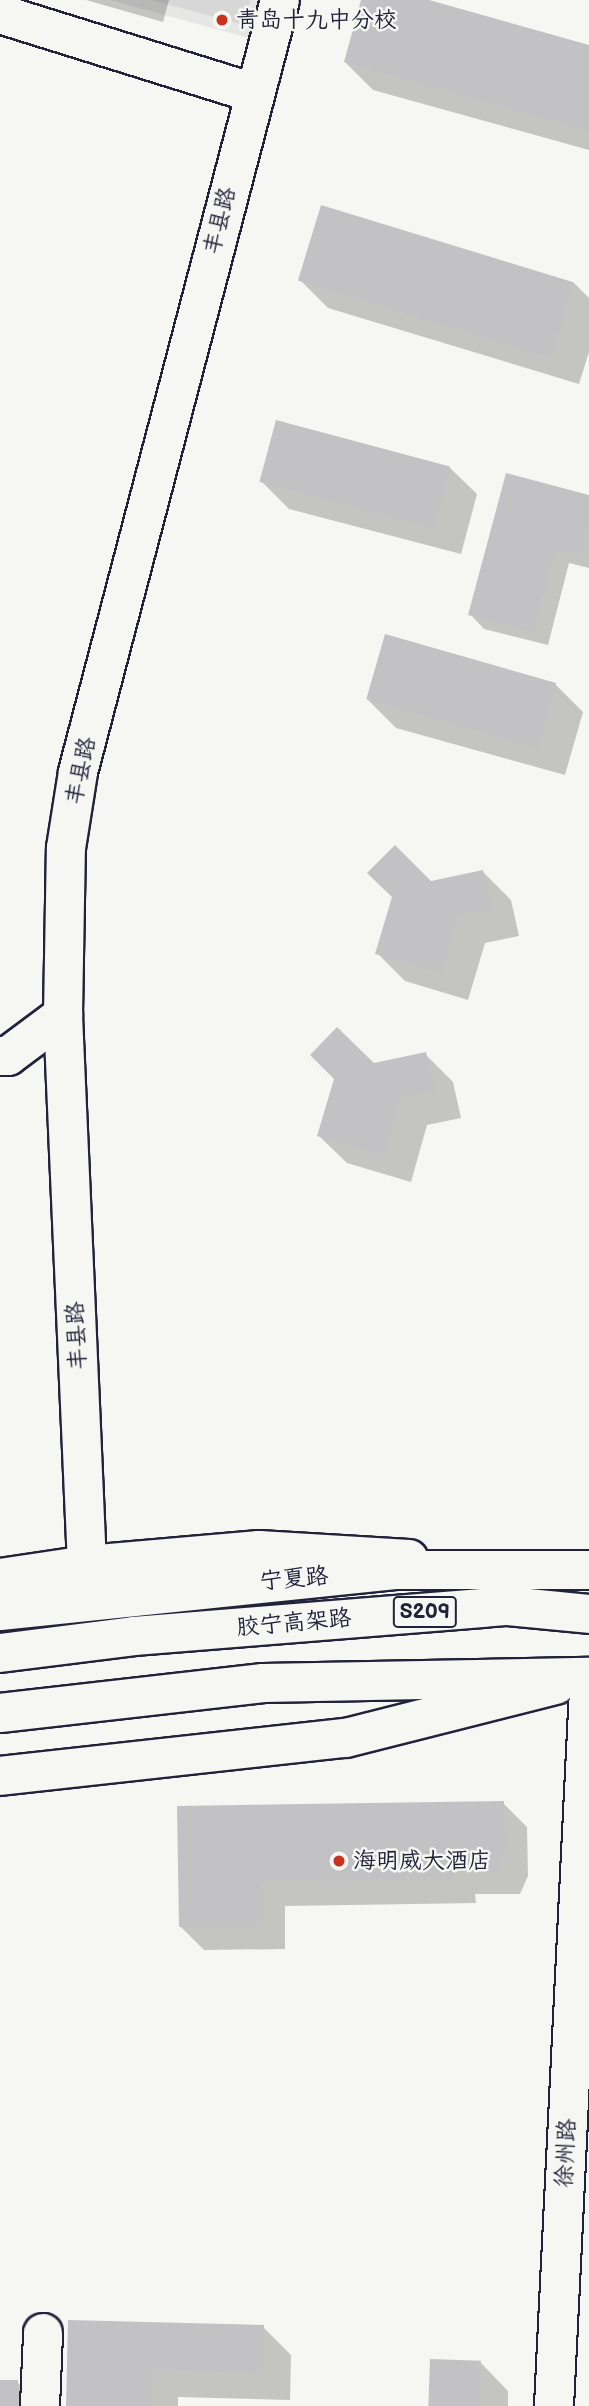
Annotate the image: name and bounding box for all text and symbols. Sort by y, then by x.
place label: 青岛十九中分校 [236,6,397,34]
marker: 青岛十九中分校 [214,12,230,28]
street label: 丰县路 [198,184,242,258]
street label: 丰县路 [60,734,102,808]
street label: 丰县路 [61,1301,93,1371]
street label: 宁夏路 [258,1562,330,1596]
road number: S209 [392,1594,458,1630]
street label: 胶宁高架路 [236,1604,352,1642]
place label: 海明威大酒店 [353,1847,491,1875]
marker: 海明威大酒店 [331,1853,347,1869]
street label: 徐州路 [550,2118,582,2188]

